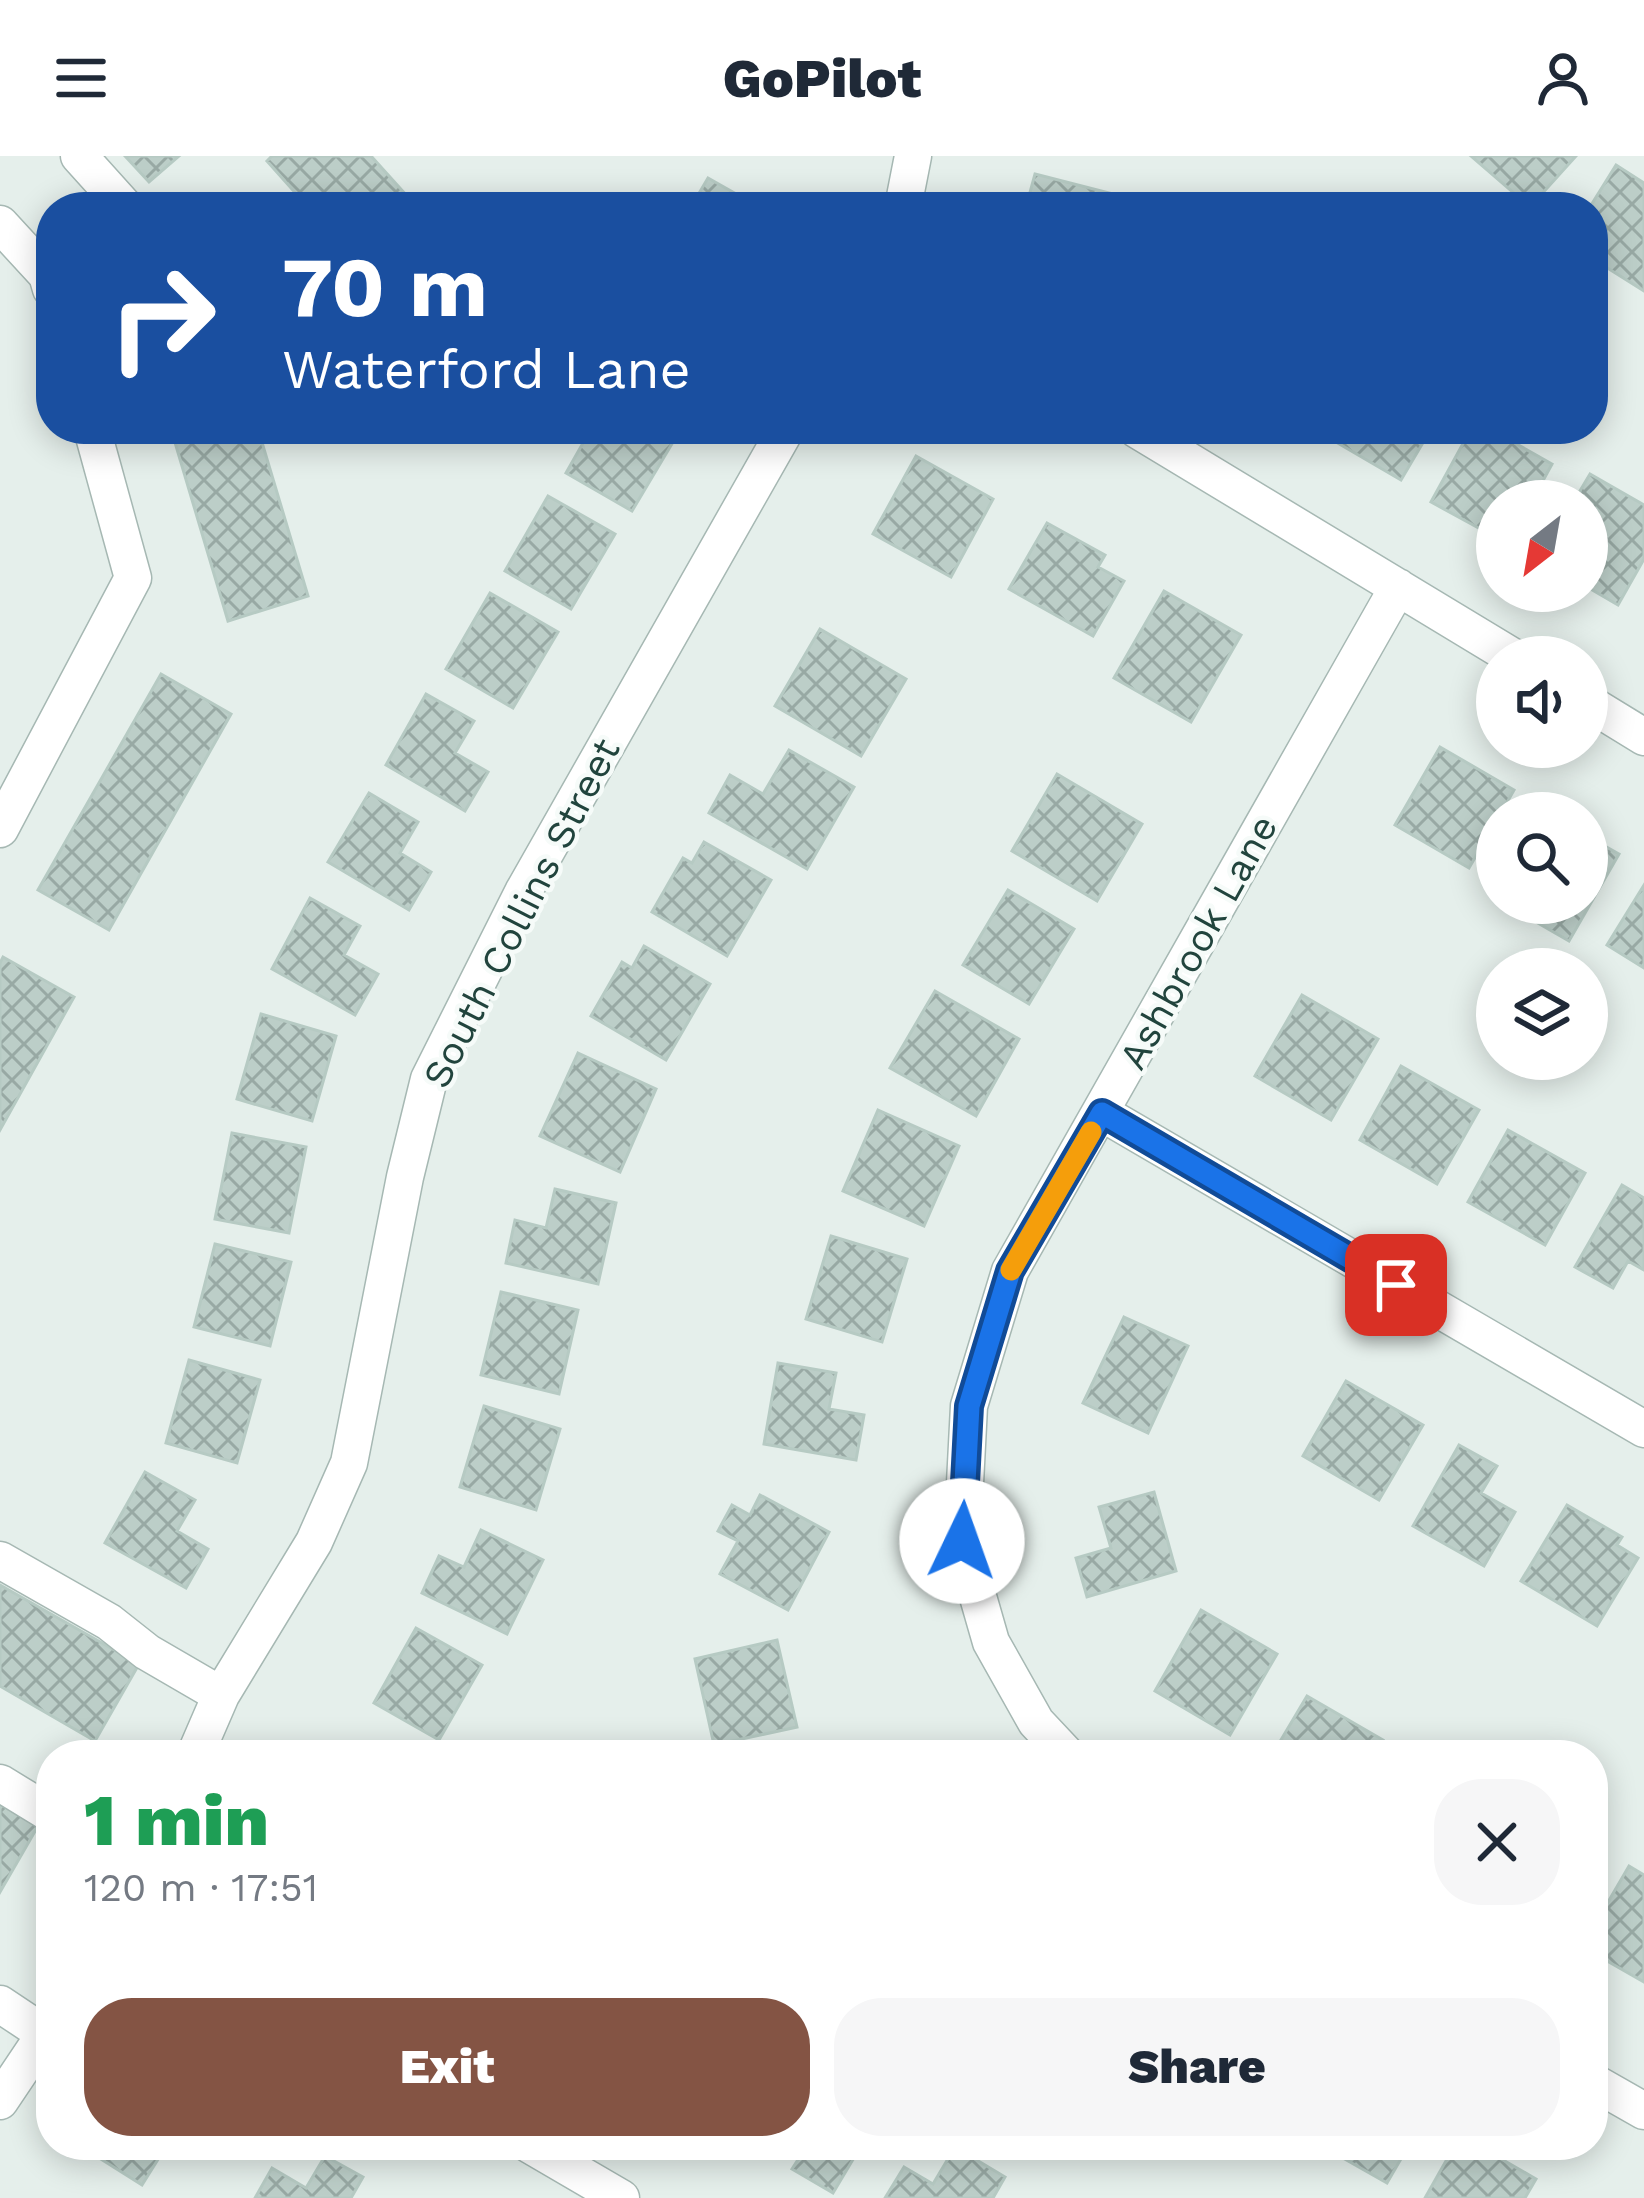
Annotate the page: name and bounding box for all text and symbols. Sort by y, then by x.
icon: menu [48,45,114,111]
icon: person [1530,45,1596,111]
text: GoPilot [723,47,921,110]
text: 70 m [282,238,488,336]
icon: right [84,240,240,396]
text: Waterford Lane [282,338,691,401]
north arrow [1476,480,1608,612]
map controls [1476,480,1608,1080]
button: sound [1476,636,1608,768]
street label: South Collins Street [413,731,629,1095]
button: search [1476,792,1608,924]
street label: Ashbrook Lane [1110,807,1286,1077]
button: layers [1476,948,1608,1080]
pin [1345,1234,1447,1336]
icon: arrive [1363,1252,1429,1318]
position arrow [899,1478,1025,1604]
text: 1 min [84,1778,269,1862]
button: close [1434,1779,1560,1905]
text: 120 m · 17:51 [84,1865,318,1910]
button: Exit [84,1998,810,2136]
button: Share [834,1998,1560,2136]

